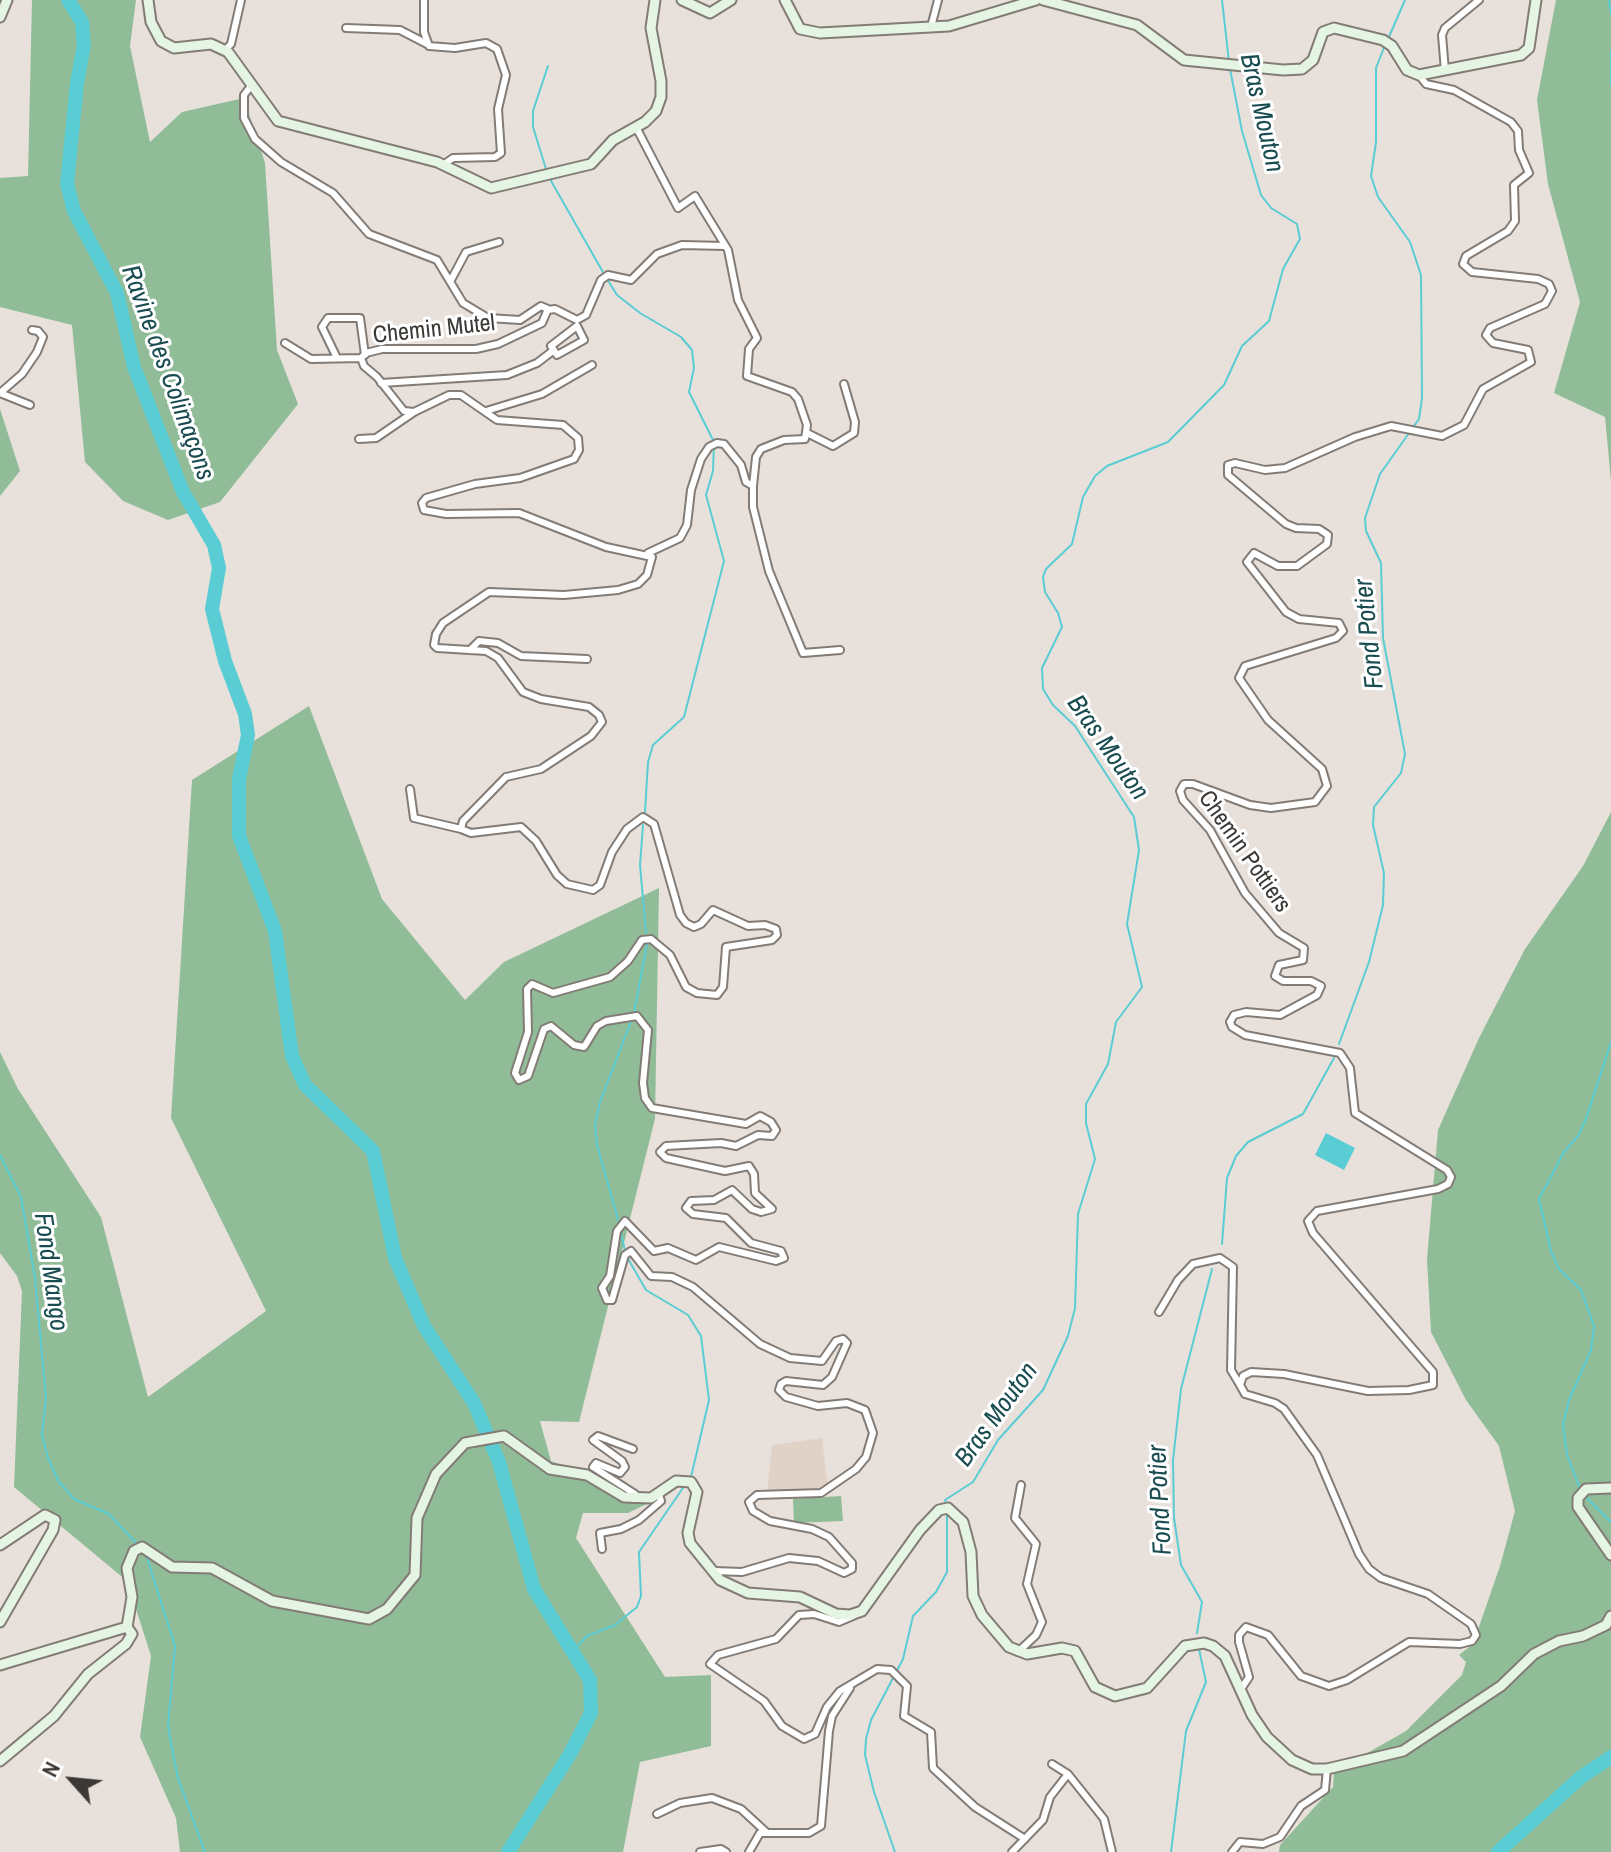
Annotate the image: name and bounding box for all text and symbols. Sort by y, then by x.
water label: Bras Mouton [1232,51,1290,175]
water label: Ravine des Colimaçons [114,261,220,485]
street label: Chemin Mutel [372,309,496,351]
water label: Fond Potier [1349,577,1391,691]
water label: Bras Mouton [1060,690,1154,806]
street label: Chemin Pottiers [1191,785,1297,919]
water label: Fond Mango [26,1211,74,1333]
water label: Bras Mouton [949,1357,1045,1473]
water label: Fond Potier [1143,1444,1179,1556]
north arrow [32,1740,112,1820]
text: N [34,1756,67,1782]

